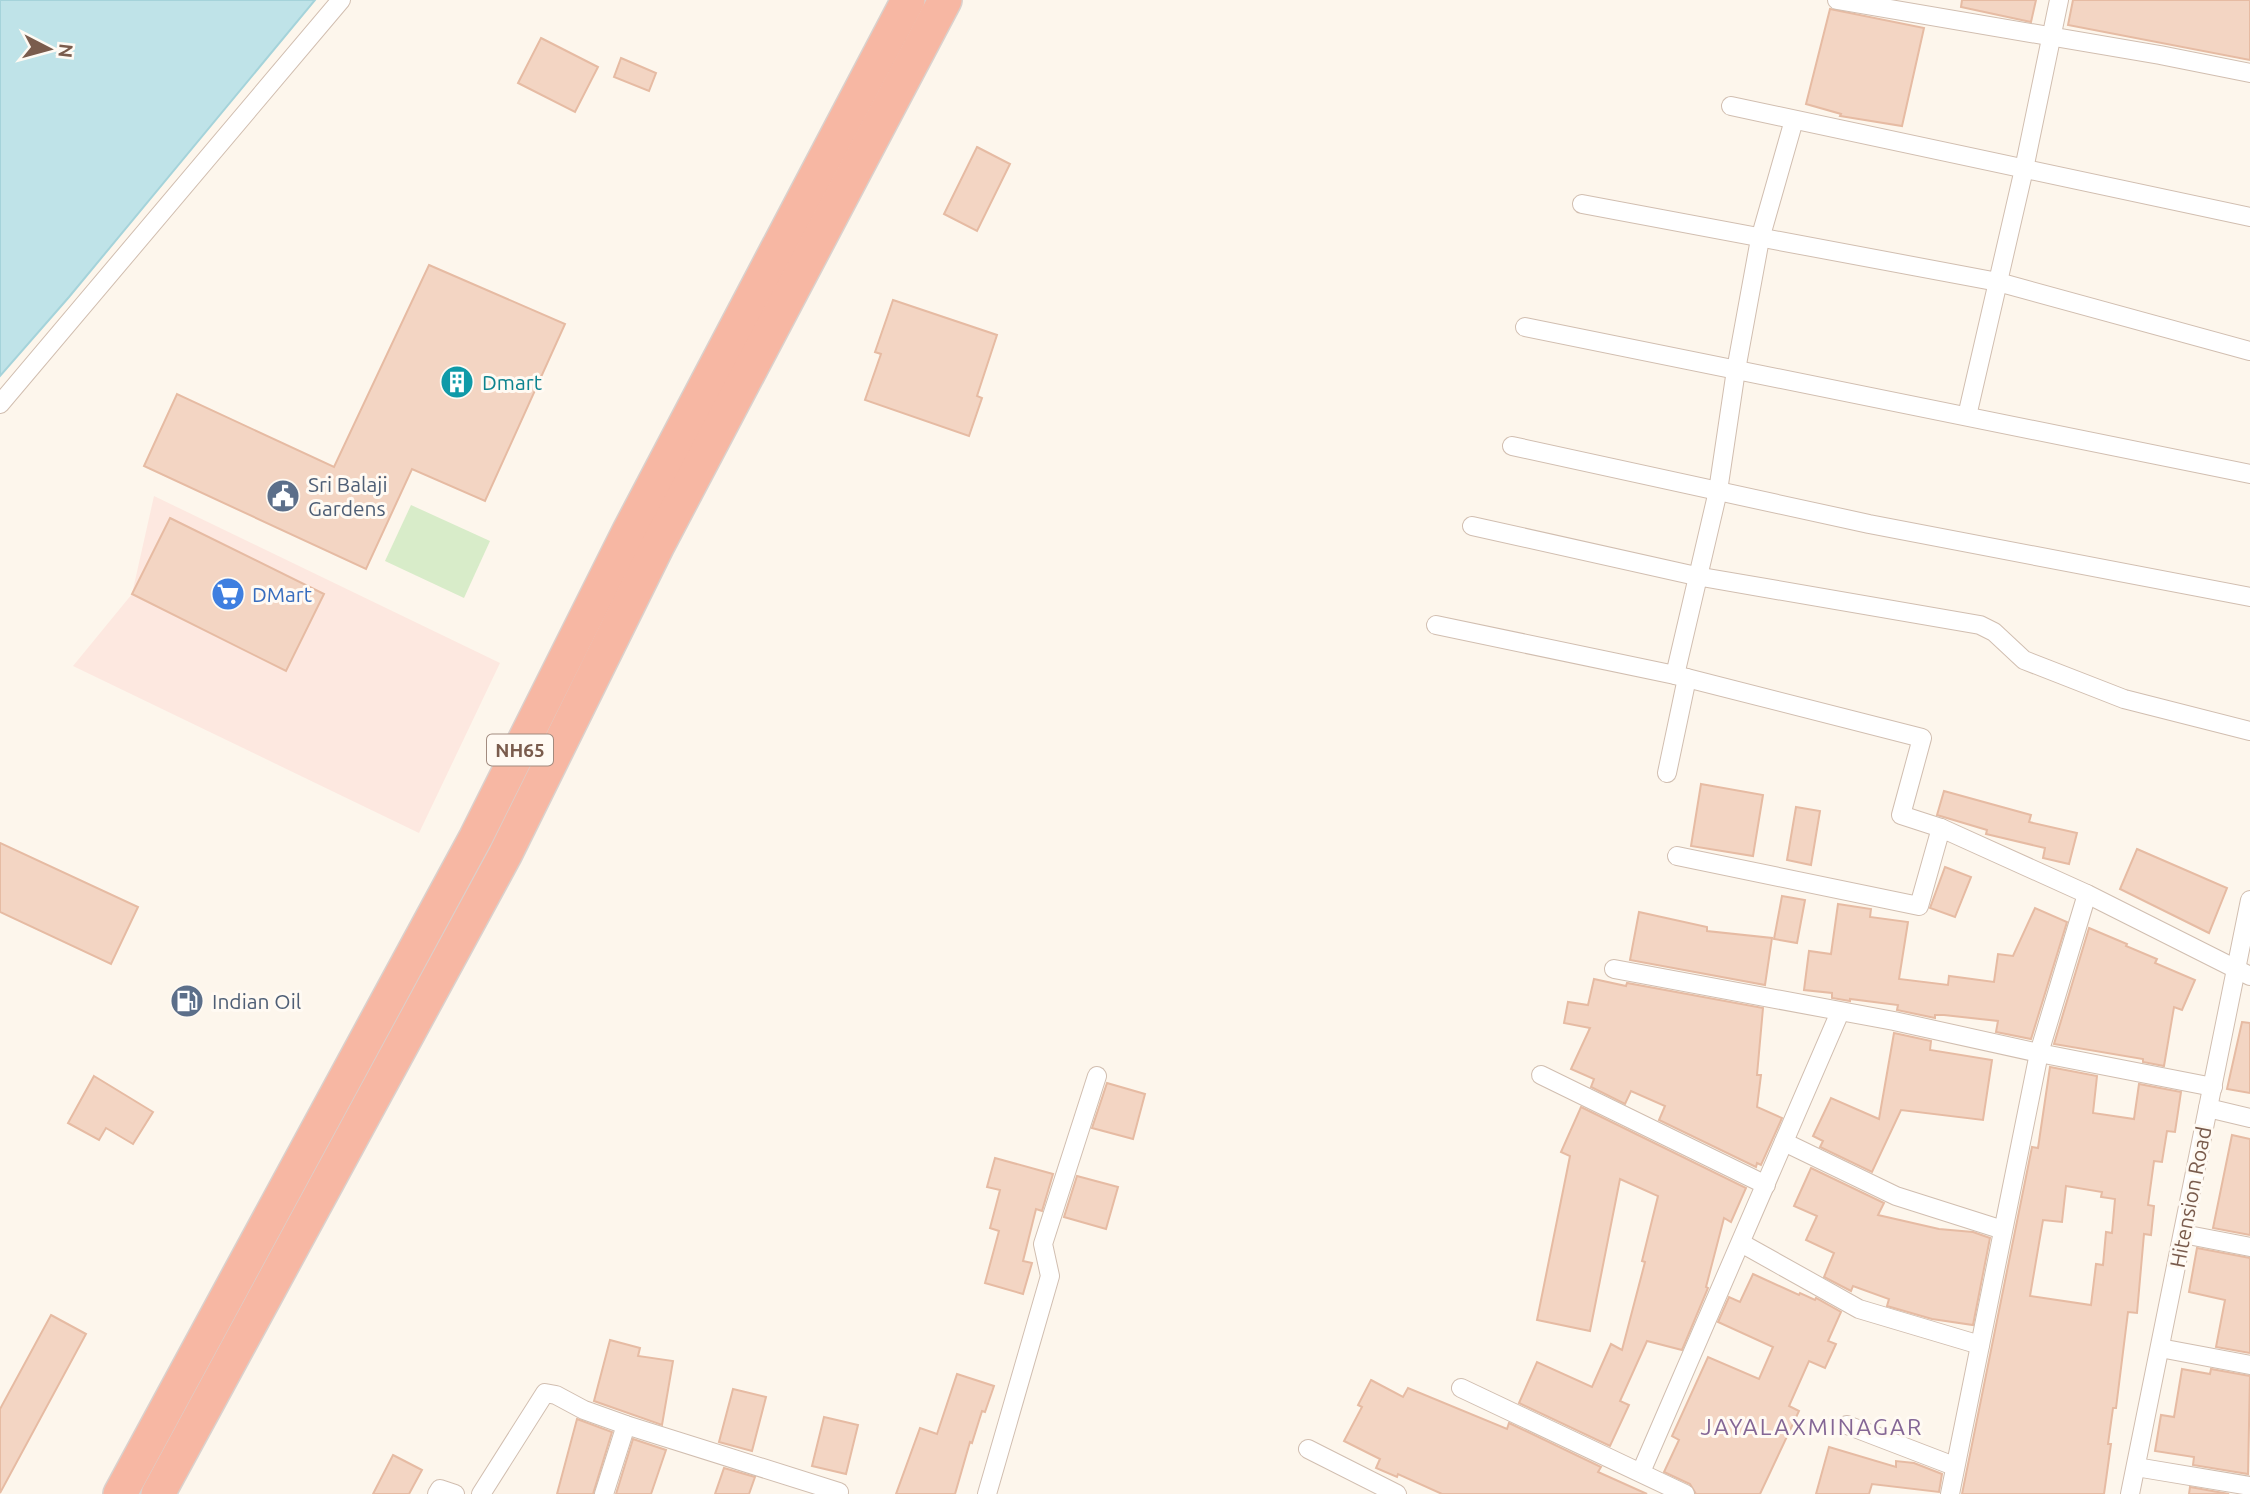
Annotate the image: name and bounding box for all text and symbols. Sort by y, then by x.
north arrow [14,14,84,84]
text: N [54,43,78,59]
building icon: Dmart [438,363,476,401]
place label: Dmart [482,370,542,394]
place label: Sri Balaji Gardens [308,472,388,520]
public building icon: Sri Balaji Gardens [264,477,302,515]
supermarket icon: DMart [209,575,247,613]
place label: DMart [252,582,312,606]
road number: NH65 [487,734,553,765]
fuel station icon: Indian Oil [168,982,206,1020]
place label: Indian Oil [212,989,301,1013]
street label: Hitension Road [2165,1124,2215,1270]
district label: JAYALAXMINAGAR [1701,1414,1923,1439]

